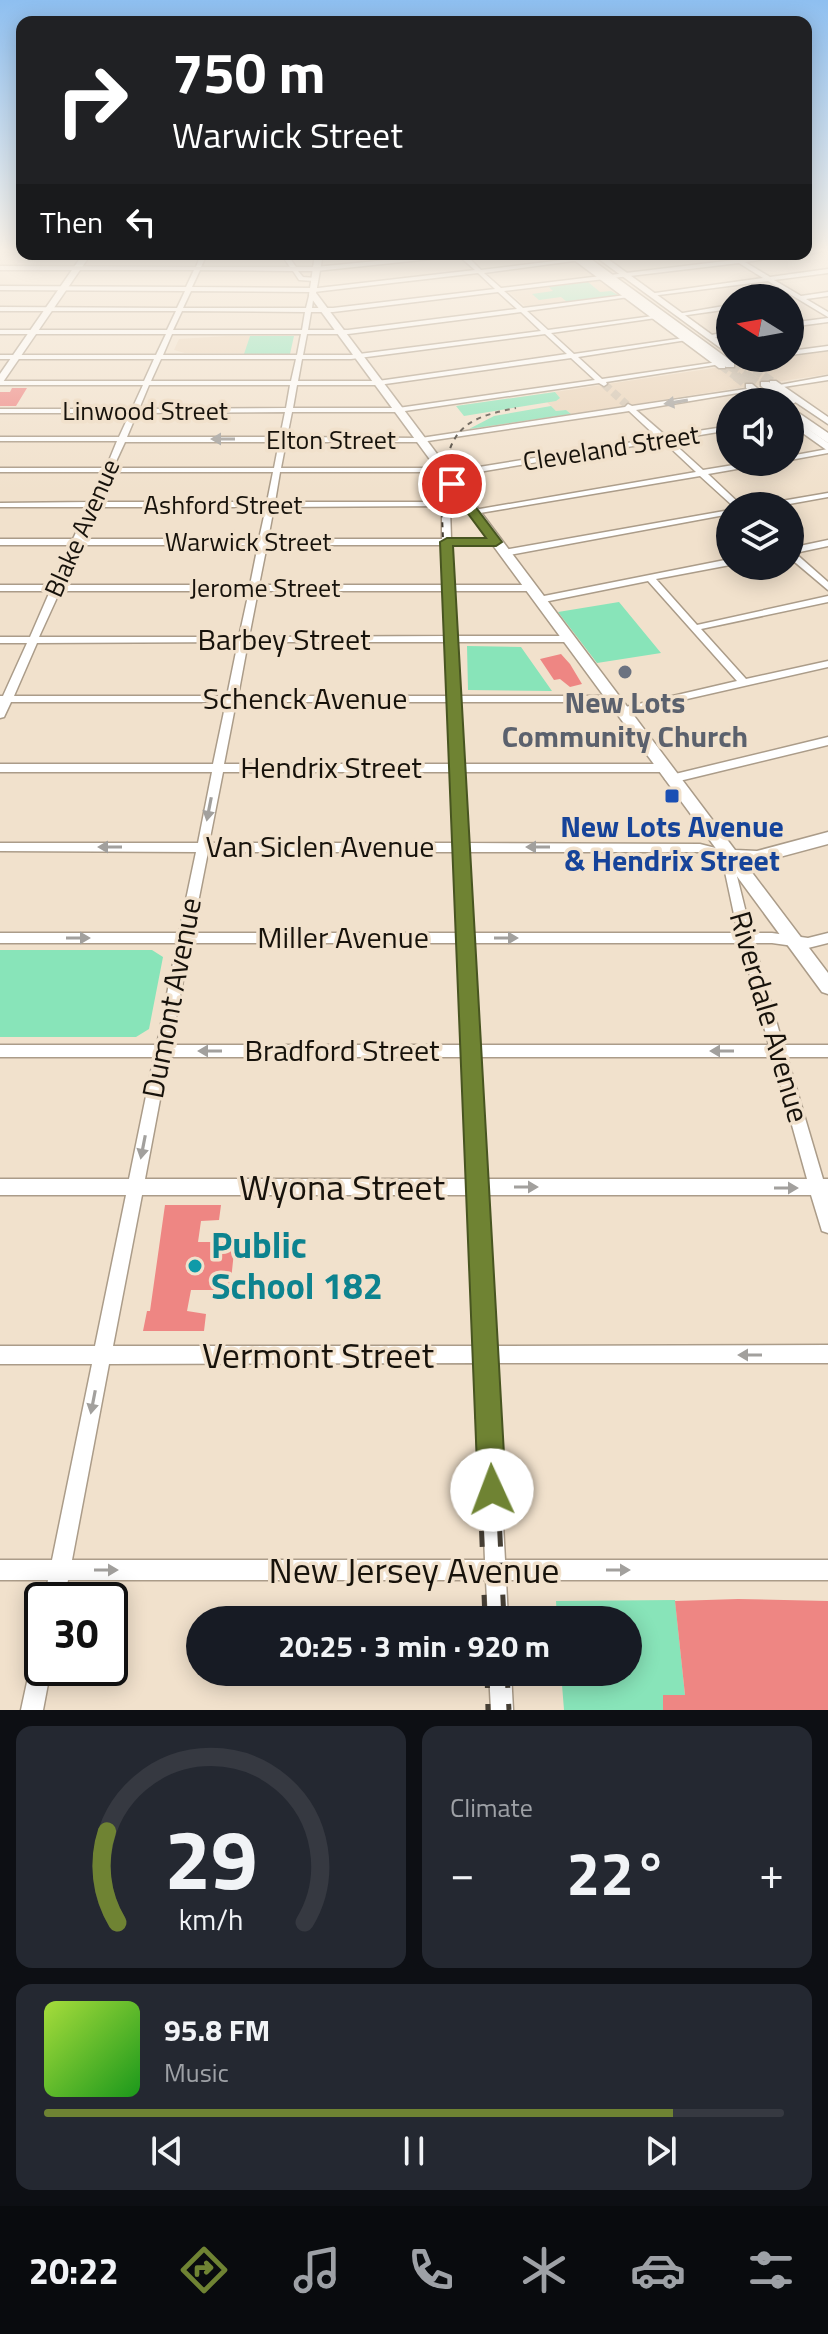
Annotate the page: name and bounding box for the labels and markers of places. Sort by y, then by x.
pin [418,450,486,518]
marker: New Lots Community Church [616,663,634,681]
place label: New Lots Community Church [502,679,748,759]
marker: New Lots Avenue & Hendrix Street [663,787,681,805]
place label: New Lots Avenue & Hendrix Street [560,803,784,883]
place label: Public School 182 [211,1217,383,1313]
marker: Public School 182 [186,1257,204,1275]

